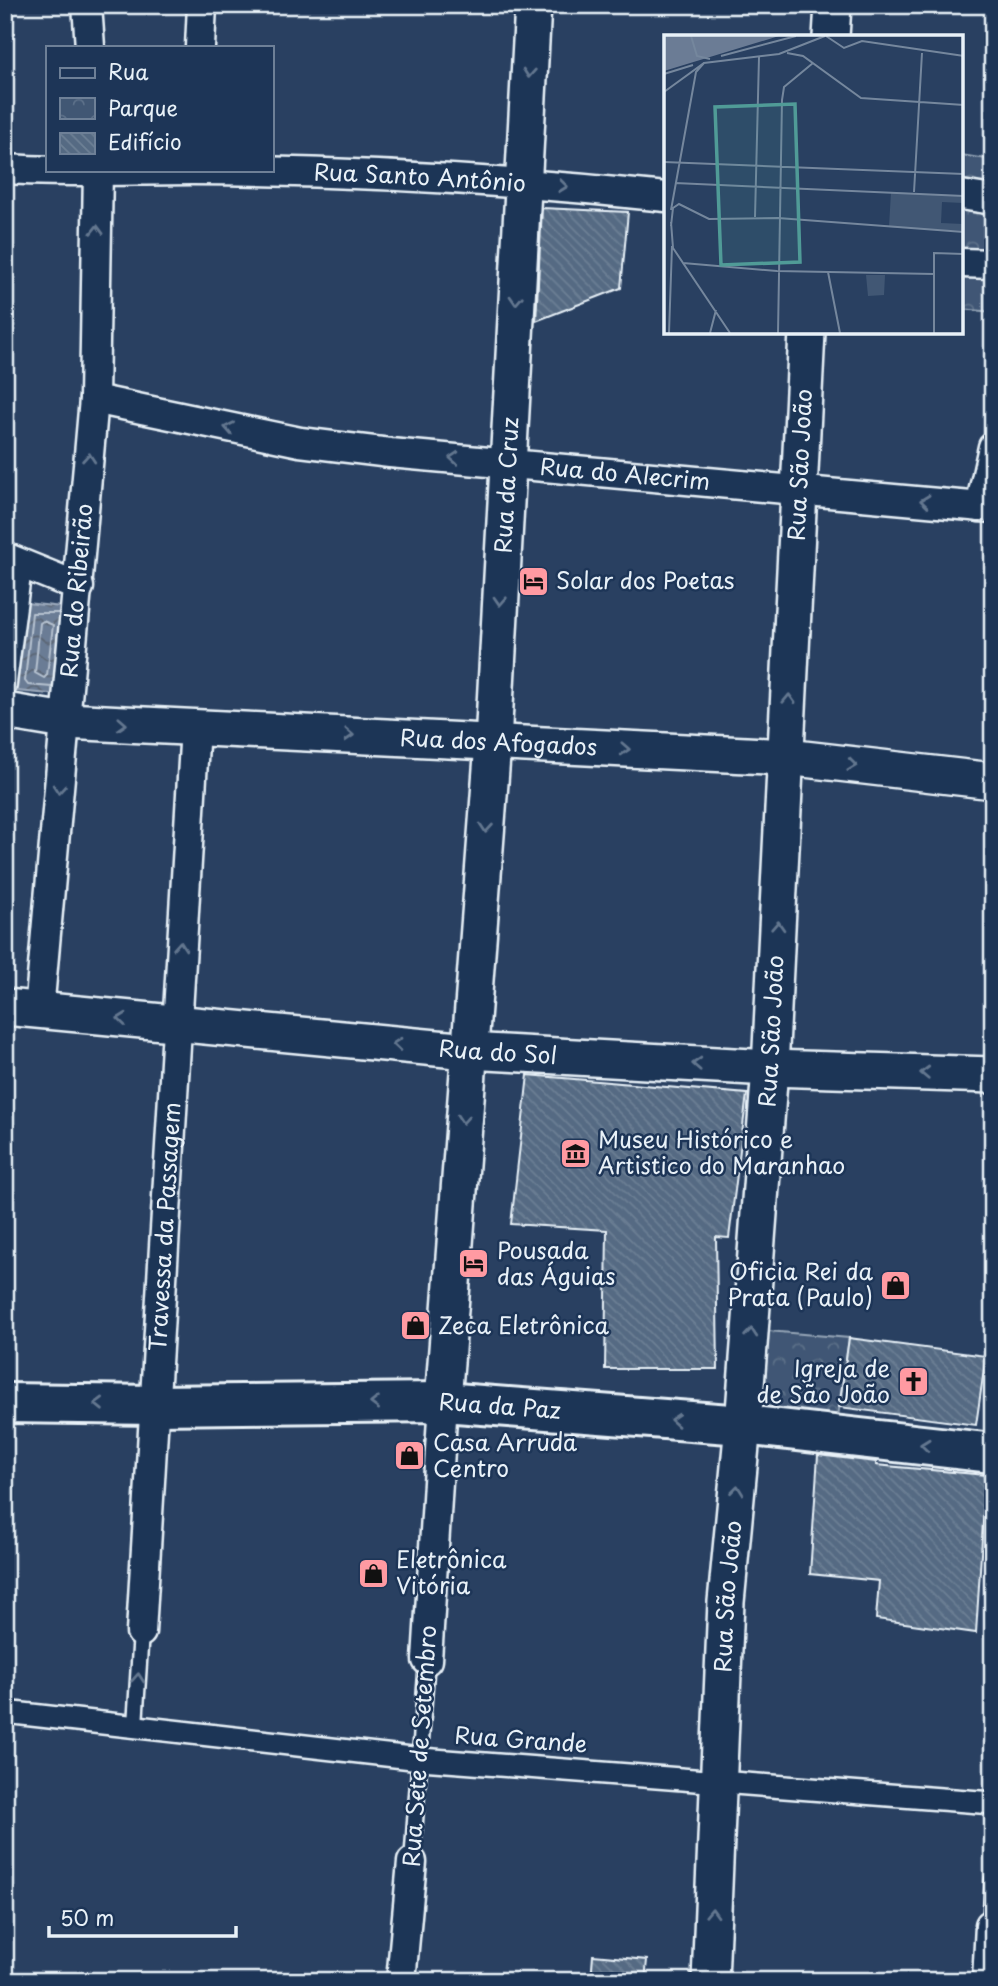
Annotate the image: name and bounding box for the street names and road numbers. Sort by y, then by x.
street label: Rua Santo Antônio [313,153,527,200]
street label: Rua São João [778,388,820,542]
street label: Rua da Cruz [484,416,527,554]
street label: Rua do Alecrim [538,448,712,498]
street label: Rua do Ribeirão [50,502,101,679]
street label: Rua dos Afogados [399,719,598,764]
street label: Rua São João [748,954,792,1108]
street label: Rua do Sol [437,1029,558,1072]
street label: Travessa da Passagem [139,1101,189,1352]
street label: Rua da Paz [438,1383,562,1427]
street label: Rua São João [704,1519,750,1673]
street label: Rua Sete de Setembro [393,1624,444,1868]
street label: Rua Grande [453,1716,589,1761]

